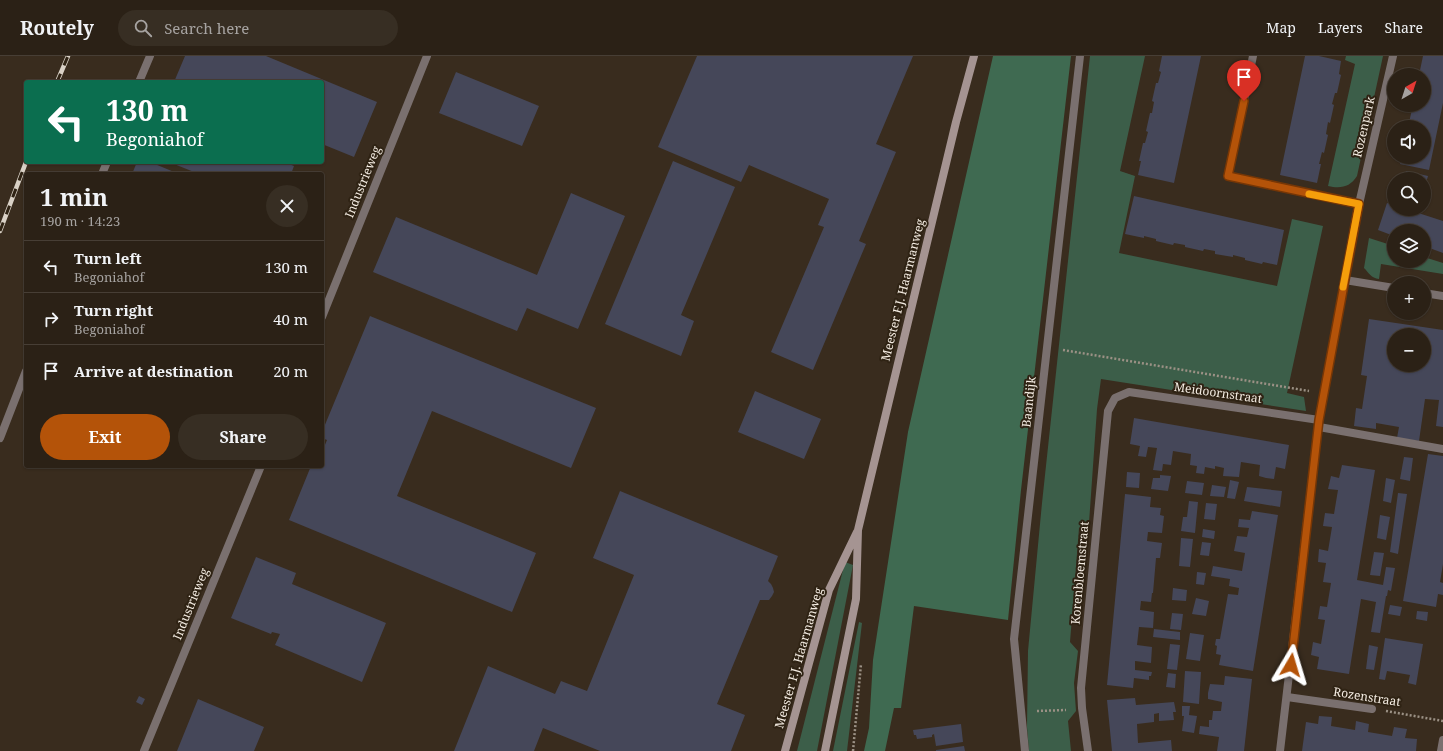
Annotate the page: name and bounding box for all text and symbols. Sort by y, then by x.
search box [118,10,398,46]
text: Routely [20,15,94,41]
icon: search [132,17,154,39]
text: Search here [164,18,249,38]
text: Map [1266,18,1296,37]
text: Layers [1318,18,1363,37]
text: Share [1385,18,1423,37]
pin [1227,60,1261,101]
icon: arrive [1233,66,1255,88]
north arrow [1387,68,1431,112]
map controls [1387,68,1431,372]
text: 130 m [106,91,188,129]
street label: Rozenpark [1348,94,1379,159]
icon: left [40,96,92,148]
button: sound [1387,120,1431,164]
text: Begoniahof [106,127,203,151]
street label: Industrieweg [340,143,385,220]
button: search [1387,172,1431,216]
text: 1 min [40,180,108,213]
button: close [266,185,308,227]
text: 190 m · 14:23 [40,212,120,230]
street label: Meester F.J. Haarmanweg [877,217,929,363]
button: layers [1387,224,1431,268]
text: Turn left [74,248,142,268]
icon: left [40,256,62,278]
text: 130 m [265,257,308,277]
text: Begoniahof [74,268,144,286]
button: + [1387,276,1431,320]
text: Turn right [74,300,153,320]
icon: right [40,308,62,330]
text: 40 m [273,309,308,329]
text: Begoniahof [74,320,144,338]
button: − [1387,328,1431,372]
icon: arrive [40,360,62,382]
text: Arrive at destination [74,361,233,381]
text: 20 m [273,361,308,381]
street label: Baandijk [1017,375,1040,428]
street label: Meidoornstraat [1173,378,1263,407]
button: Exit [40,414,170,460]
button: Share [178,414,308,460]
street label: Korenbloemstraat [1067,521,1092,625]
street label: Industrieweg [168,565,213,642]
street label: Meester F.J. Haarmanweg [770,585,827,730]
position arrow [1270,644,1312,686]
street label: Rozenstraat [1332,683,1402,710]

